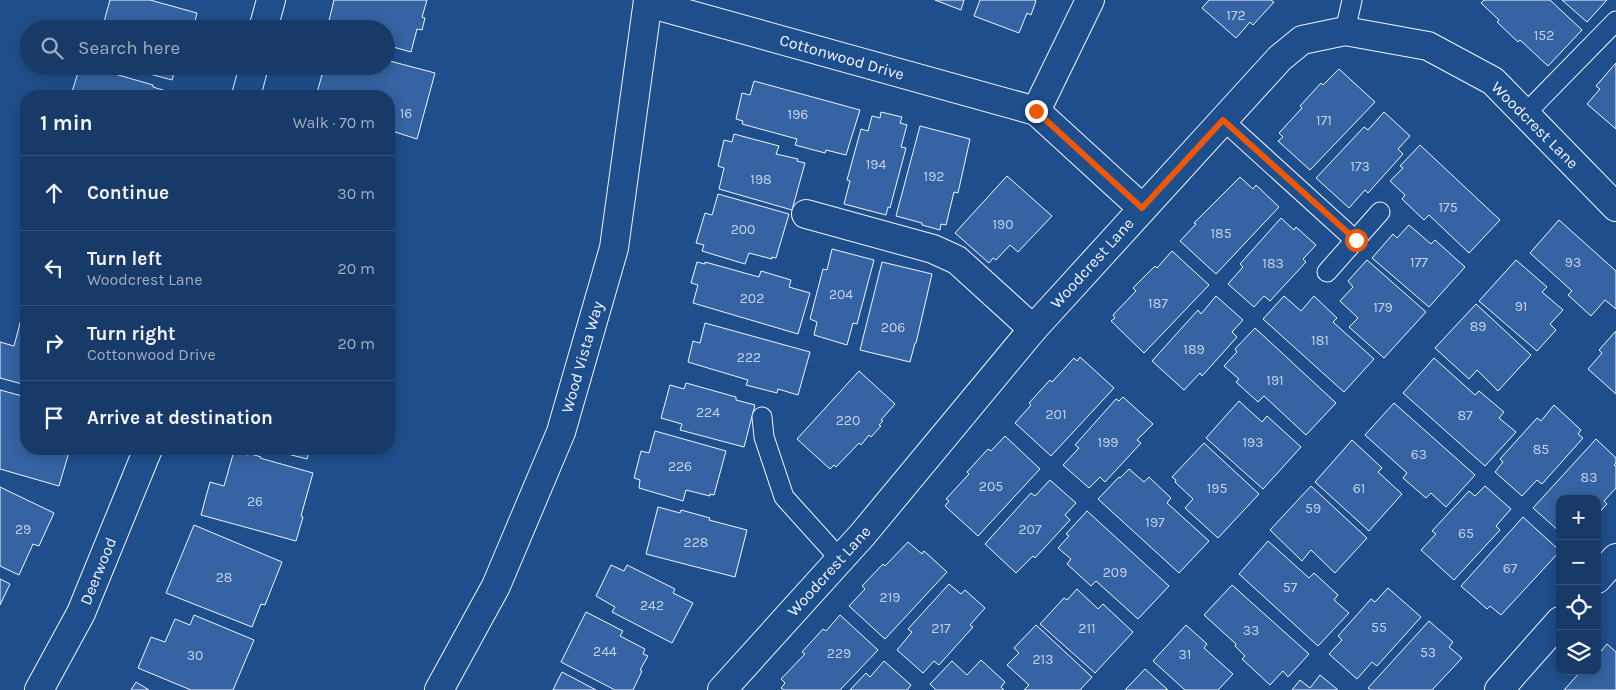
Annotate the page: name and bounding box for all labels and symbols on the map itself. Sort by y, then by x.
house number: 172 [1226,7,1246,24]
house number: 152 [1534,27,1554,44]
street label: Cottonwood Drive [778,30,906,84]
street label: Woodcrest Lane [1487,77,1583,173]
route end [1025,100,1048,123]
house number: 16 [400,105,412,122]
house number: 196 [788,106,808,123]
house number: 171 [1316,112,1332,129]
house number: 194 [866,156,886,173]
house number: 173 [1350,158,1370,175]
house number: 192 [924,168,944,185]
house number: 198 [750,171,772,188]
house number: 175 [1438,199,1458,216]
street label: Woodcrest Lane [1046,214,1138,312]
house number: 190 [992,216,1014,233]
house number: 200 [731,221,755,238]
house number: 185 [1210,225,1232,242]
route start [1345,229,1368,252]
house number: 177 [1410,254,1428,271]
house number: 93 [1565,254,1581,271]
house number: 183 [1262,255,1284,272]
house number: 204 [829,286,853,303]
house number: 202 [740,290,764,307]
house number: 187 [1148,295,1168,312]
street label: Wood Vista Way [557,298,607,415]
house number: 91 [1515,298,1527,315]
house number: 179 [1373,299,1393,316]
house number: 89 [1470,318,1486,335]
house number: 206 [881,319,905,336]
house number: 181 [1311,332,1329,349]
house number: 189 [1183,341,1205,358]
house number: 222 [737,349,761,366]
house number: 191 [1266,372,1284,389]
house number: 224 [696,404,720,421]
house number: 201 [1045,406,1067,423]
house number: 87 [1457,407,1473,424]
house number: 220 [836,412,860,429]
house number: 199 [1098,434,1118,451]
house number: 193 [1242,434,1264,451]
house number: 85 [1533,441,1549,458]
house number: 63 [1411,446,1427,463]
house number: 226 [668,458,692,475]
house number: 83 [1581,469,1597,486]
house number: 205 [979,478,1003,495]
house number: 195 [1207,480,1227,497]
house number: 61 [1353,480,1365,497]
house number: 26 [247,493,263,510]
house number: 59 [1305,500,1321,517]
house number: 197 [1145,514,1165,531]
house number: 29 [15,521,31,538]
house number: 207 [1019,521,1042,538]
street label: Woodcrest Lane [783,522,875,620]
house number: 65 [1458,525,1474,542]
street label: Deerwood [76,534,120,608]
house number: 228 [684,534,708,551]
house number: 67 [1503,560,1518,577]
house number: 209 [1103,564,1127,581]
house number: 28 [216,569,232,586]
house number: 57 [1283,579,1298,596]
house number: 219 [880,589,900,606]
house number: 242 [640,597,664,614]
house number: 55 [1371,619,1387,636]
house number: 217 [931,620,951,637]
house number: 211 [1078,620,1096,637]
house number: 33 [1243,622,1259,639]
house number: 244 [593,643,617,660]
house number: 53 [1420,644,1436,661]
house number: 229 [827,645,851,662]
house number: 31 [1179,646,1191,663]
house number: 30 [187,647,203,664]
house number: 213 [1032,651,1054,668]

